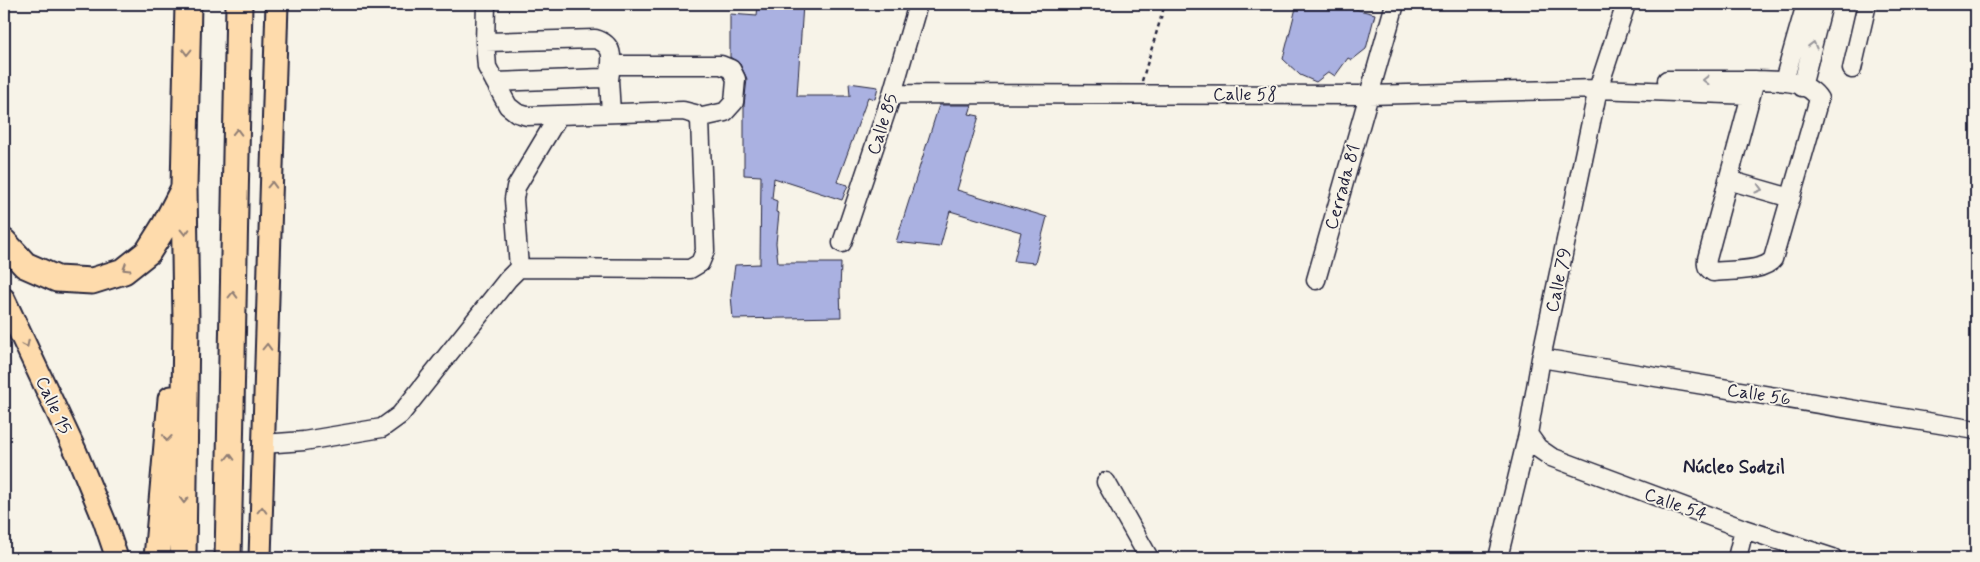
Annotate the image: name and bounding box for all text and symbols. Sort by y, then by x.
one-way arrow [1807,41,1818,50]
one-way arrow [182,49,192,57]
one-way arrow [1702,75,1710,85]
street label: Calle 58 [1213,83,1277,107]
street label: Calle 85 [862,90,904,158]
one-way arrow [231,128,242,136]
street label: Cerrada 81 [1319,142,1367,233]
one-way arrow [266,180,277,188]
one-way arrow [1755,184,1763,194]
one-way arrow [179,229,190,237]
street label: Calle 79 [1540,246,1577,315]
one-way arrow [123,262,132,272]
one-way arrow [228,290,239,298]
one-way arrow [20,339,30,348]
one-way arrow [261,343,272,351]
street label: Calle 15 [29,373,77,438]
street label: Calle 56 [1725,378,1793,412]
one-way arrow [162,434,173,442]
one-way arrow [225,453,236,461]
district label: Núcleo Sodzil [1683,455,1785,480]
street label: Calle 54 [1641,482,1711,527]
one-way arrow [179,496,190,504]
one-way arrow [256,505,267,513]

